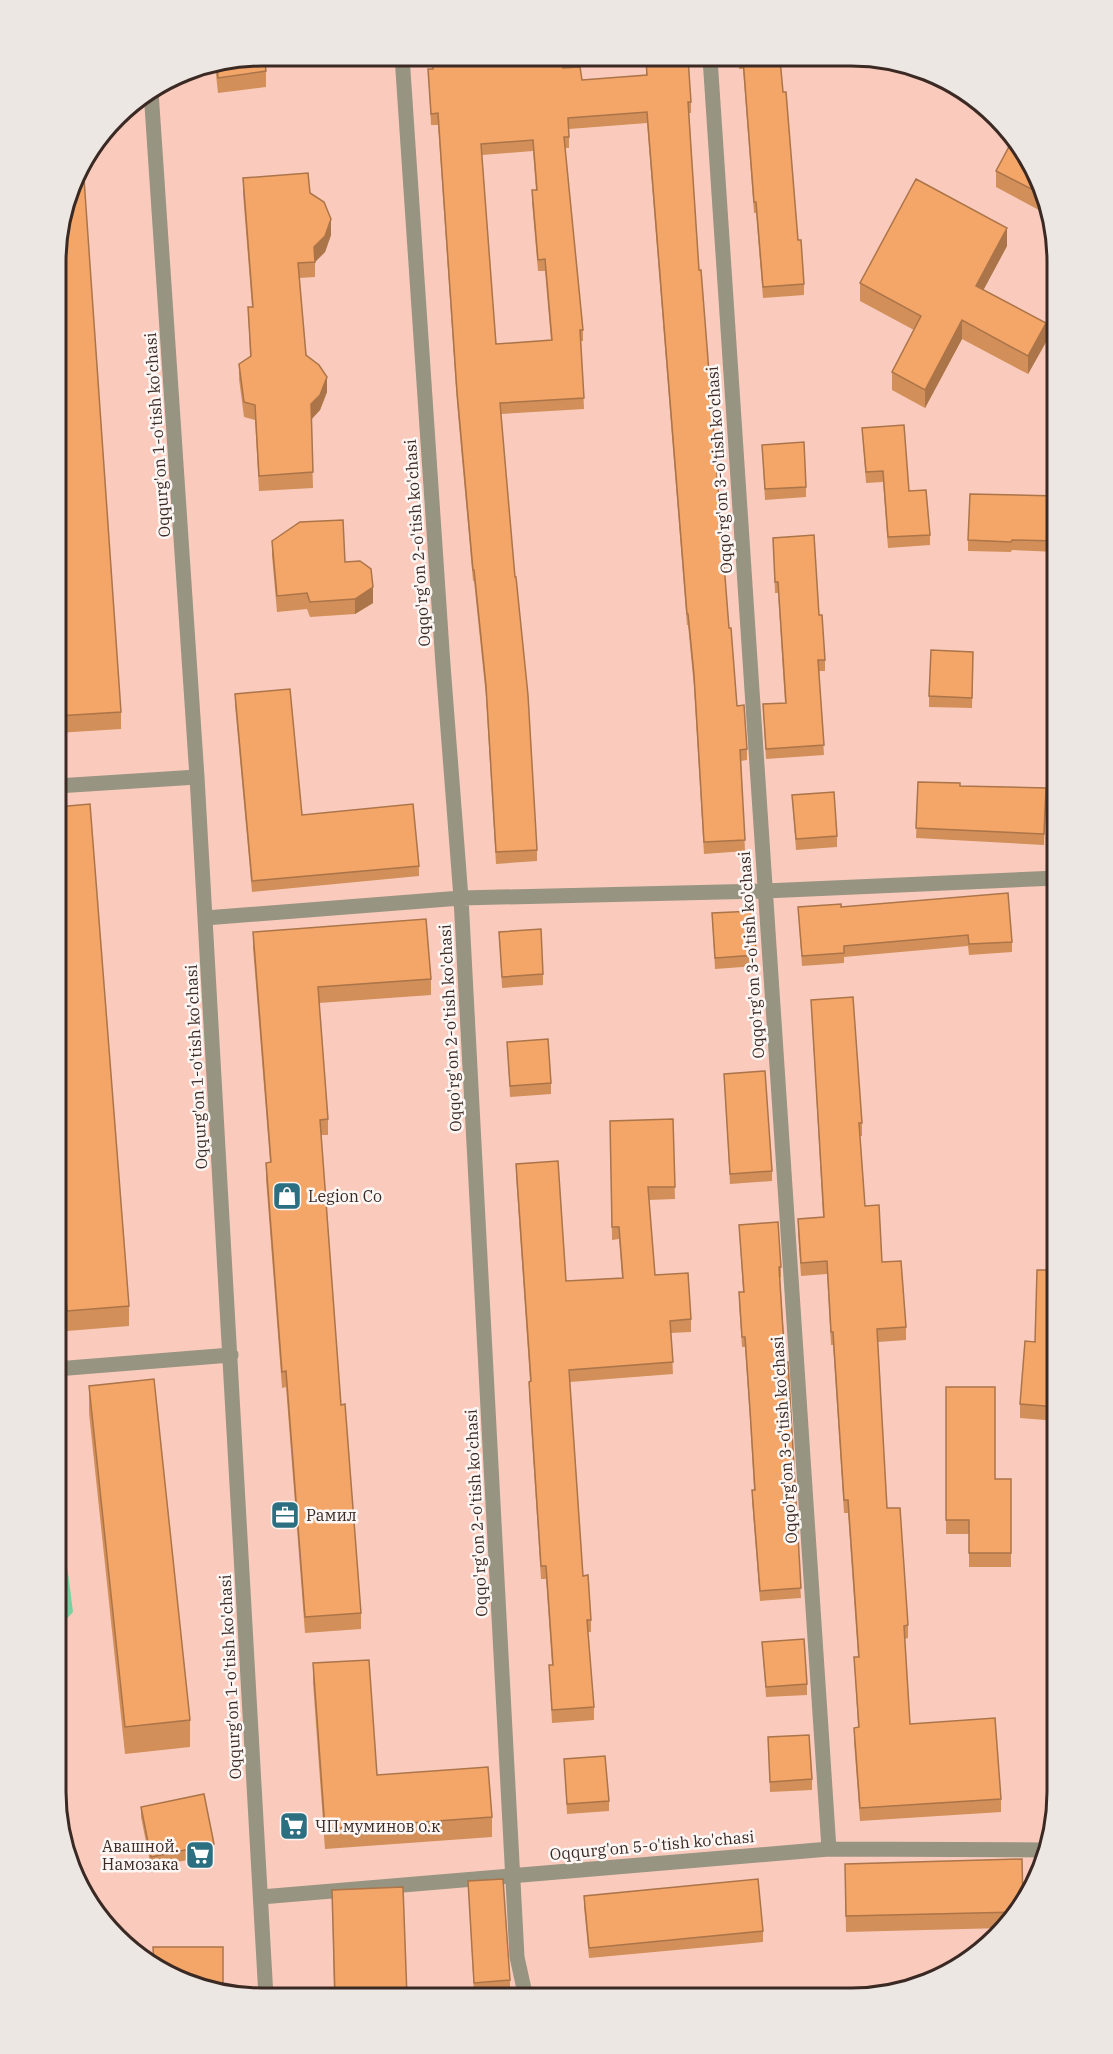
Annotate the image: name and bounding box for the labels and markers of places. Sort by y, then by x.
shop icon: Legion Co [271,1180,303,1212]
place label: Legion Co [308,1186,382,1206]
office icon: Рамил [269,1499,301,1531]
place label: Рамил [306,1505,357,1525]
supermarket icon: ЧП муминов о.к [278,1810,310,1842]
place label: ЧП муминов о.к [315,1816,441,1836]
place label: Авашной. Намозака [102,1836,179,1874]
supermarket icon: Авашной. Намозака [184,1839,216,1871]

